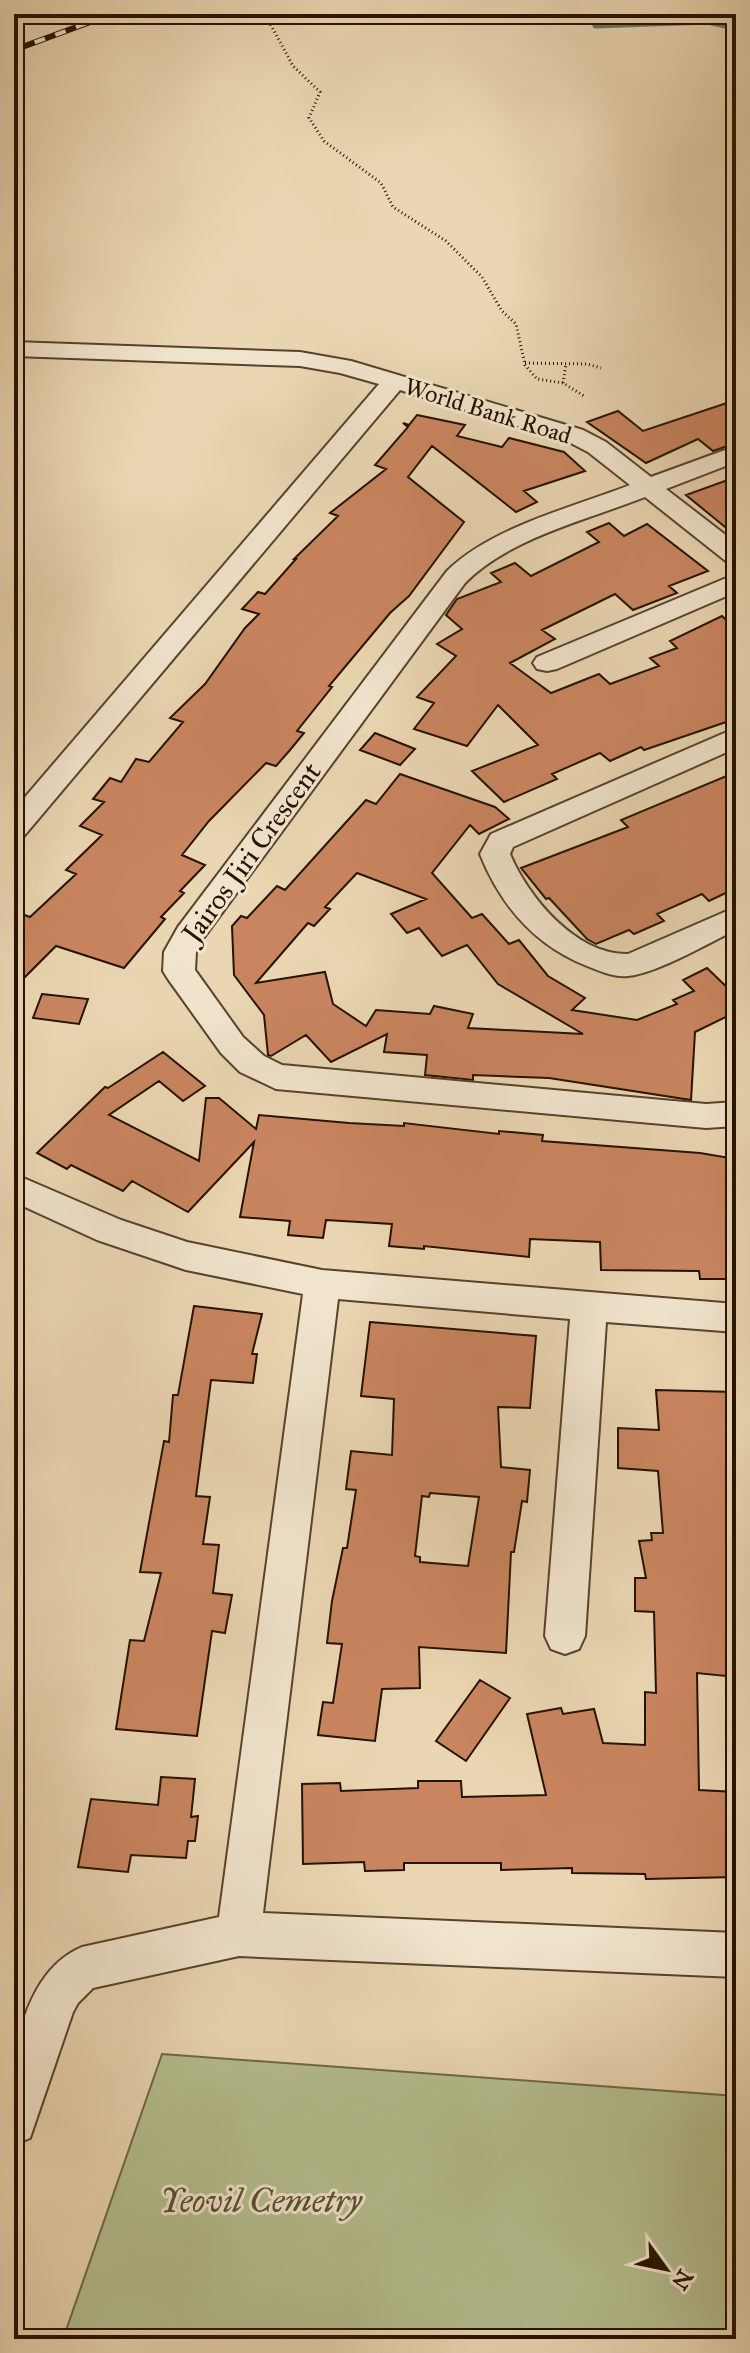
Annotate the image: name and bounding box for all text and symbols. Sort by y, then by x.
street label: World Bank Road [401,371,575,451]
street label: Jairos Jiri Crescent [173,755,329,952]
park label: Yeovil Cemetry [160,2180,363,2221]
north arrow [626,2229,706,2309]
text: N [666,2264,699,2295]

